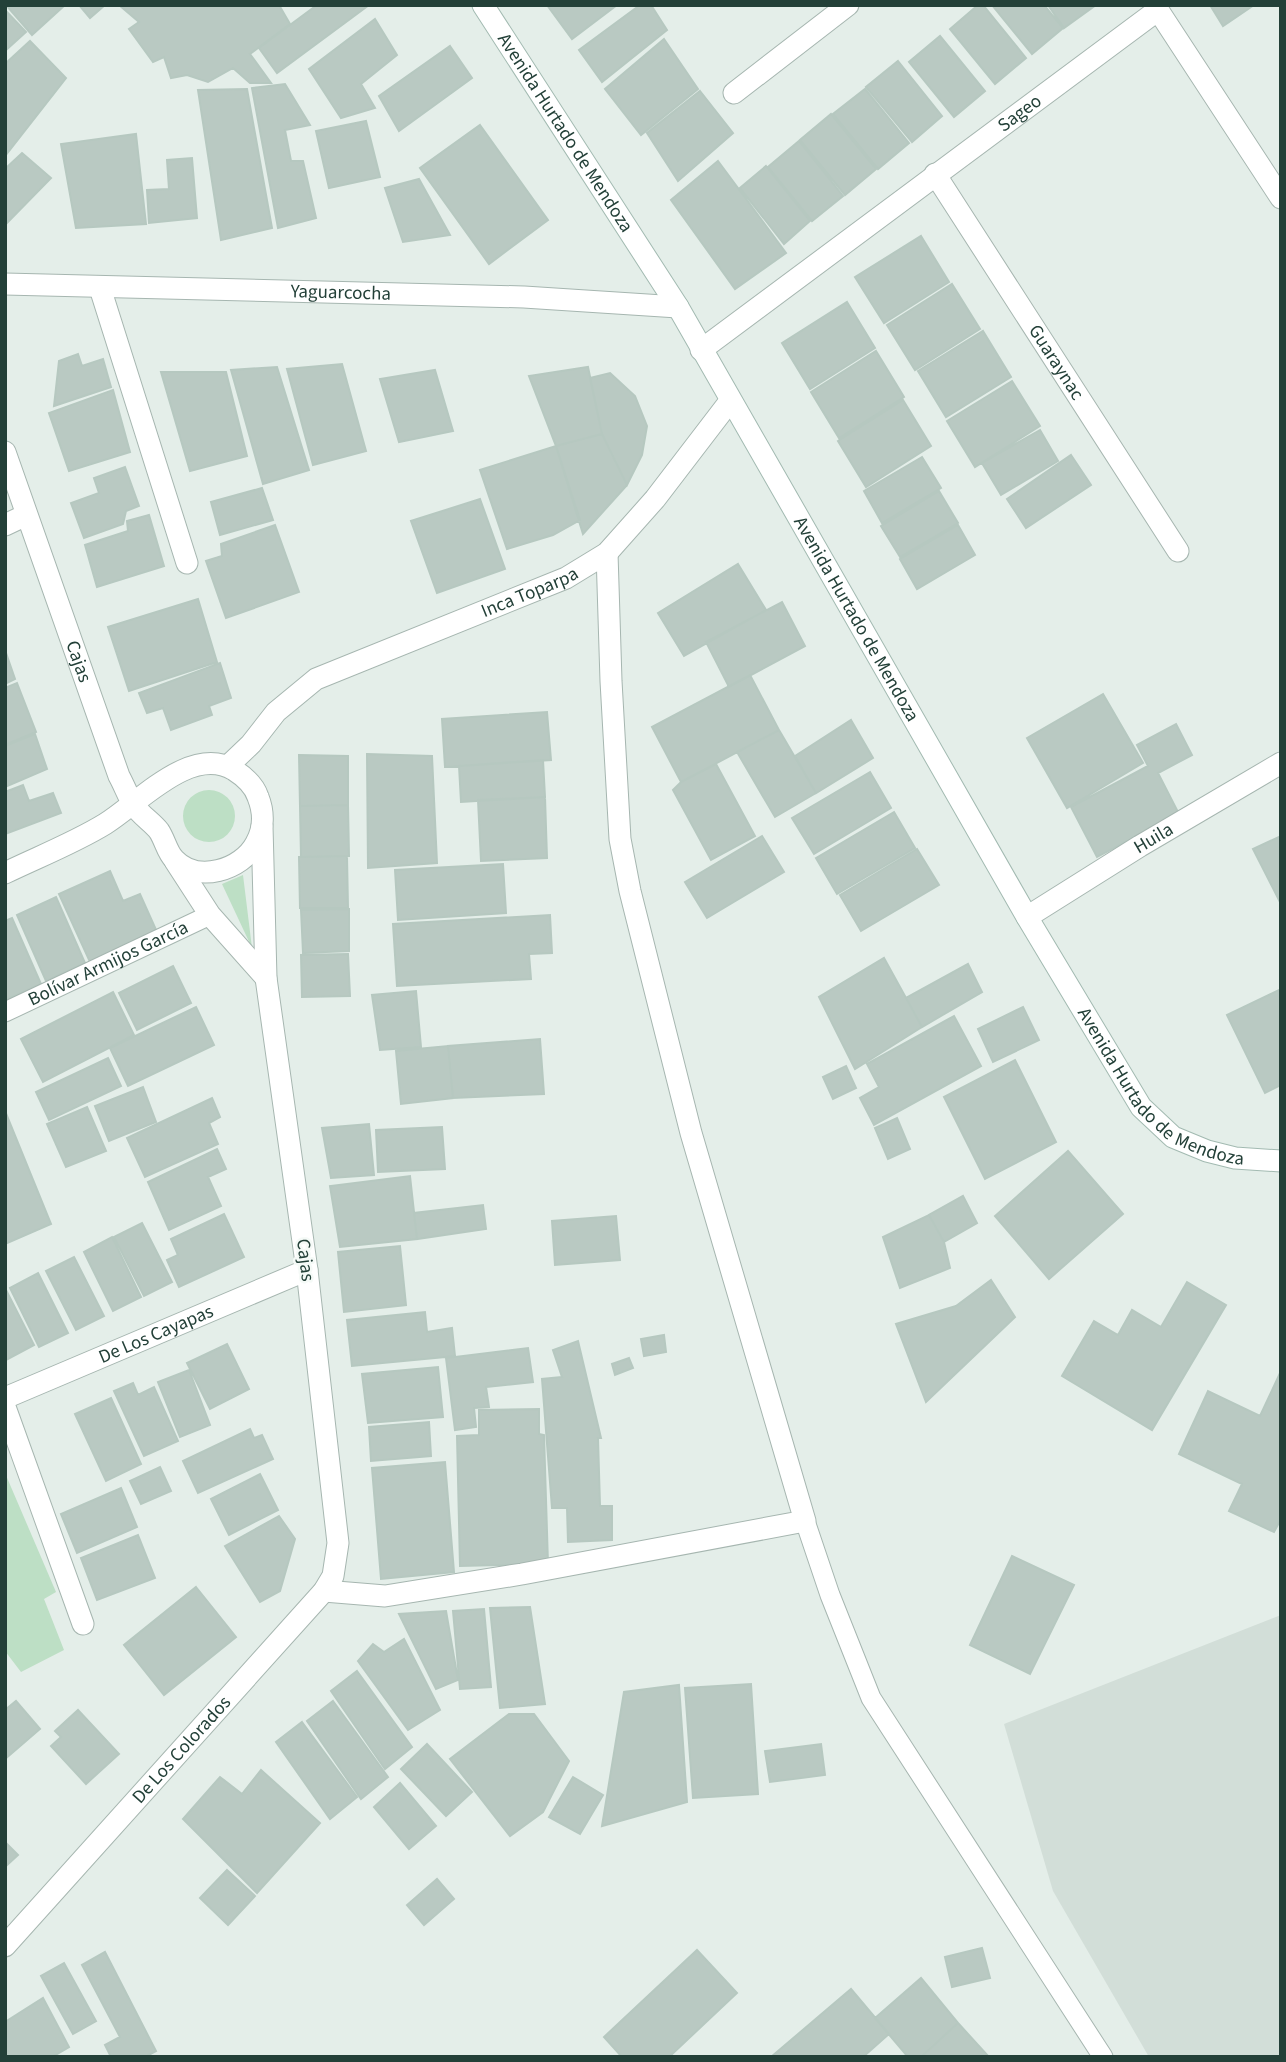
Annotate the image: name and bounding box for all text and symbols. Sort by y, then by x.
street label: Avenida Hurtado de Mendoza [491,28,640,238]
street label: Sageo [992,88,1047,138]
street label: Yaguarcocha [289,278,391,307]
street label: Guaraynac [1022,319,1091,406]
street label: Avenida Hurtado de Mendoza [787,511,926,727]
street label: Inca Toparpa [477,560,584,624]
street label: Cajas [59,637,99,686]
street label: Huila [1129,816,1178,860]
street label: Bolívar Armijos García [23,914,193,1013]
street label: Avenida Hurtado de Mendoza [1071,1002,1245,1172]
street label: Cajas [289,1237,321,1283]
street label: De Los Cayapas [94,1298,218,1370]
street label: De Los Colorados [126,1690,237,1810]

